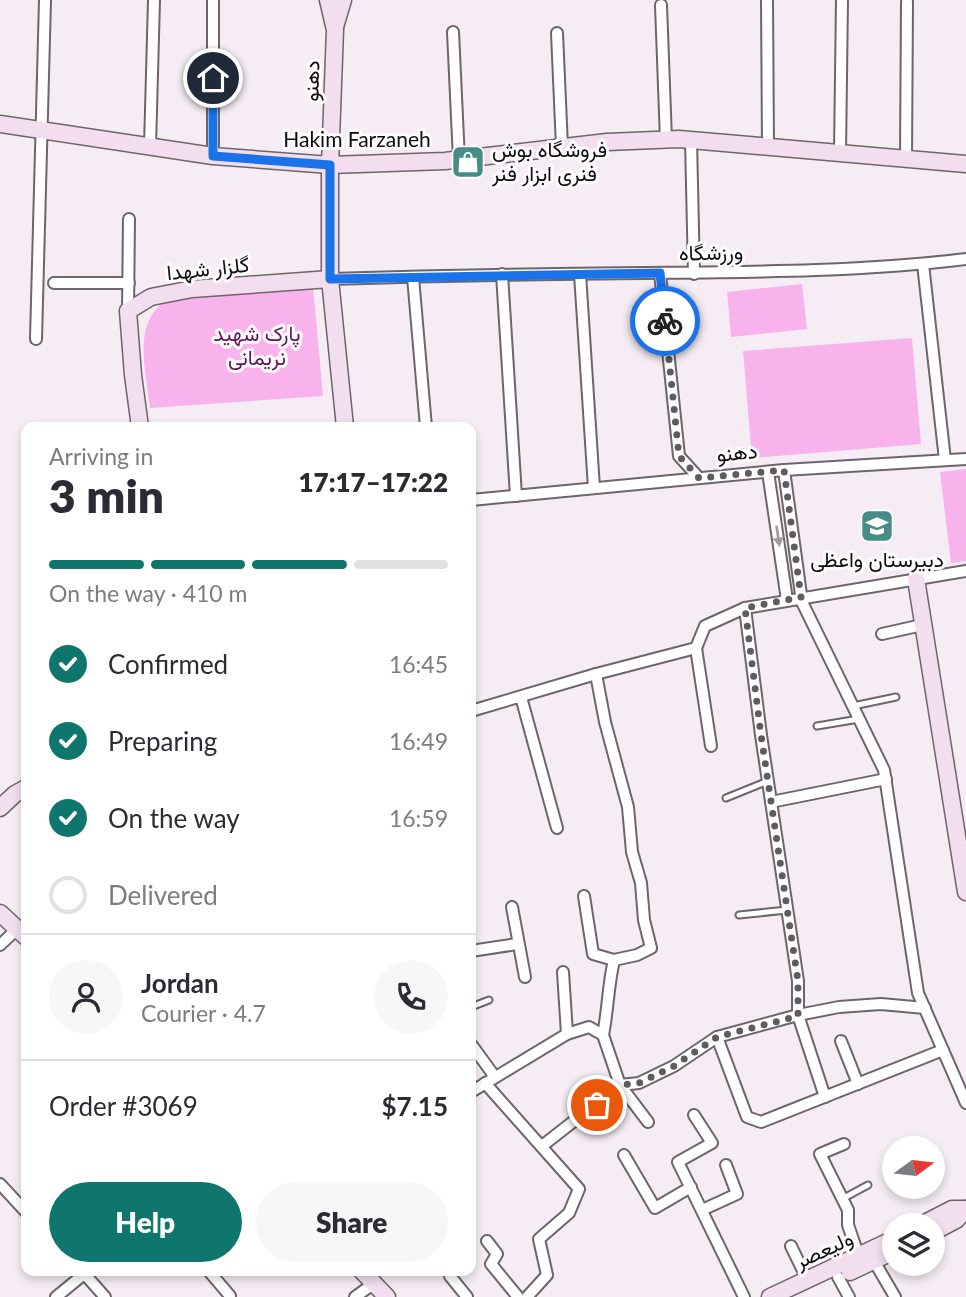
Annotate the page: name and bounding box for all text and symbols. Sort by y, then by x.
pin [183,48,243,108]
icon: home [194,59,232,97]
street label: دهنو [297,60,326,102]
street label: Hakim Farzaneh [283,126,431,151]
place label: فروشگاه بوش فنری ابزار فنر [491,136,607,187]
shop icon: فروشگاه بوش فنری ابزار فنر [449,143,487,181]
street label: ورزشگاه [679,238,743,267]
street label: گلزار شهدا [165,251,251,286]
courier [630,286,700,356]
icon: bike [646,302,684,340]
park label: پارک شهید نریمانی [214,320,300,371]
street label: دهنو [715,437,759,468]
text: Arriving in [49,442,153,470]
text: 17:17–17:22 [298,466,448,498]
text: 3 min [49,468,164,523]
school or university icon: دبیرستان واعظی [858,507,896,545]
one-way arrow [773,525,784,547]
place label: دبیرستان واعظی [810,546,944,573]
text: On the way · 410 m [49,579,248,607]
icon: check [49,645,87,683]
text: Confirmed [108,648,228,680]
text: 16:45 [389,650,448,678]
icon: check [49,722,87,760]
text: Preparing [108,725,217,757]
text: 16:49 [389,727,448,755]
icon: check [49,799,87,837]
text: On the way [108,802,240,834]
text: 16:59 [389,804,448,832]
text: Delivered [108,879,218,911]
button: person [49,960,123,1034]
button: phone [374,960,448,1034]
text: Jordan [141,967,219,999]
text: Courier · 4.7 [141,999,266,1027]
pin [567,1075,627,1135]
icon: bag [578,1086,616,1124]
text: Order #3069 [49,1090,198,1122]
text: $7.15 [382,1090,448,1122]
north arrow [882,1136,945,1199]
map controls [882,1136,945,1276]
button: Help [49,1182,242,1262]
button: Share [256,1182,448,1262]
button: layers [882,1213,945,1276]
street label: ولیعصر [789,1224,857,1275]

